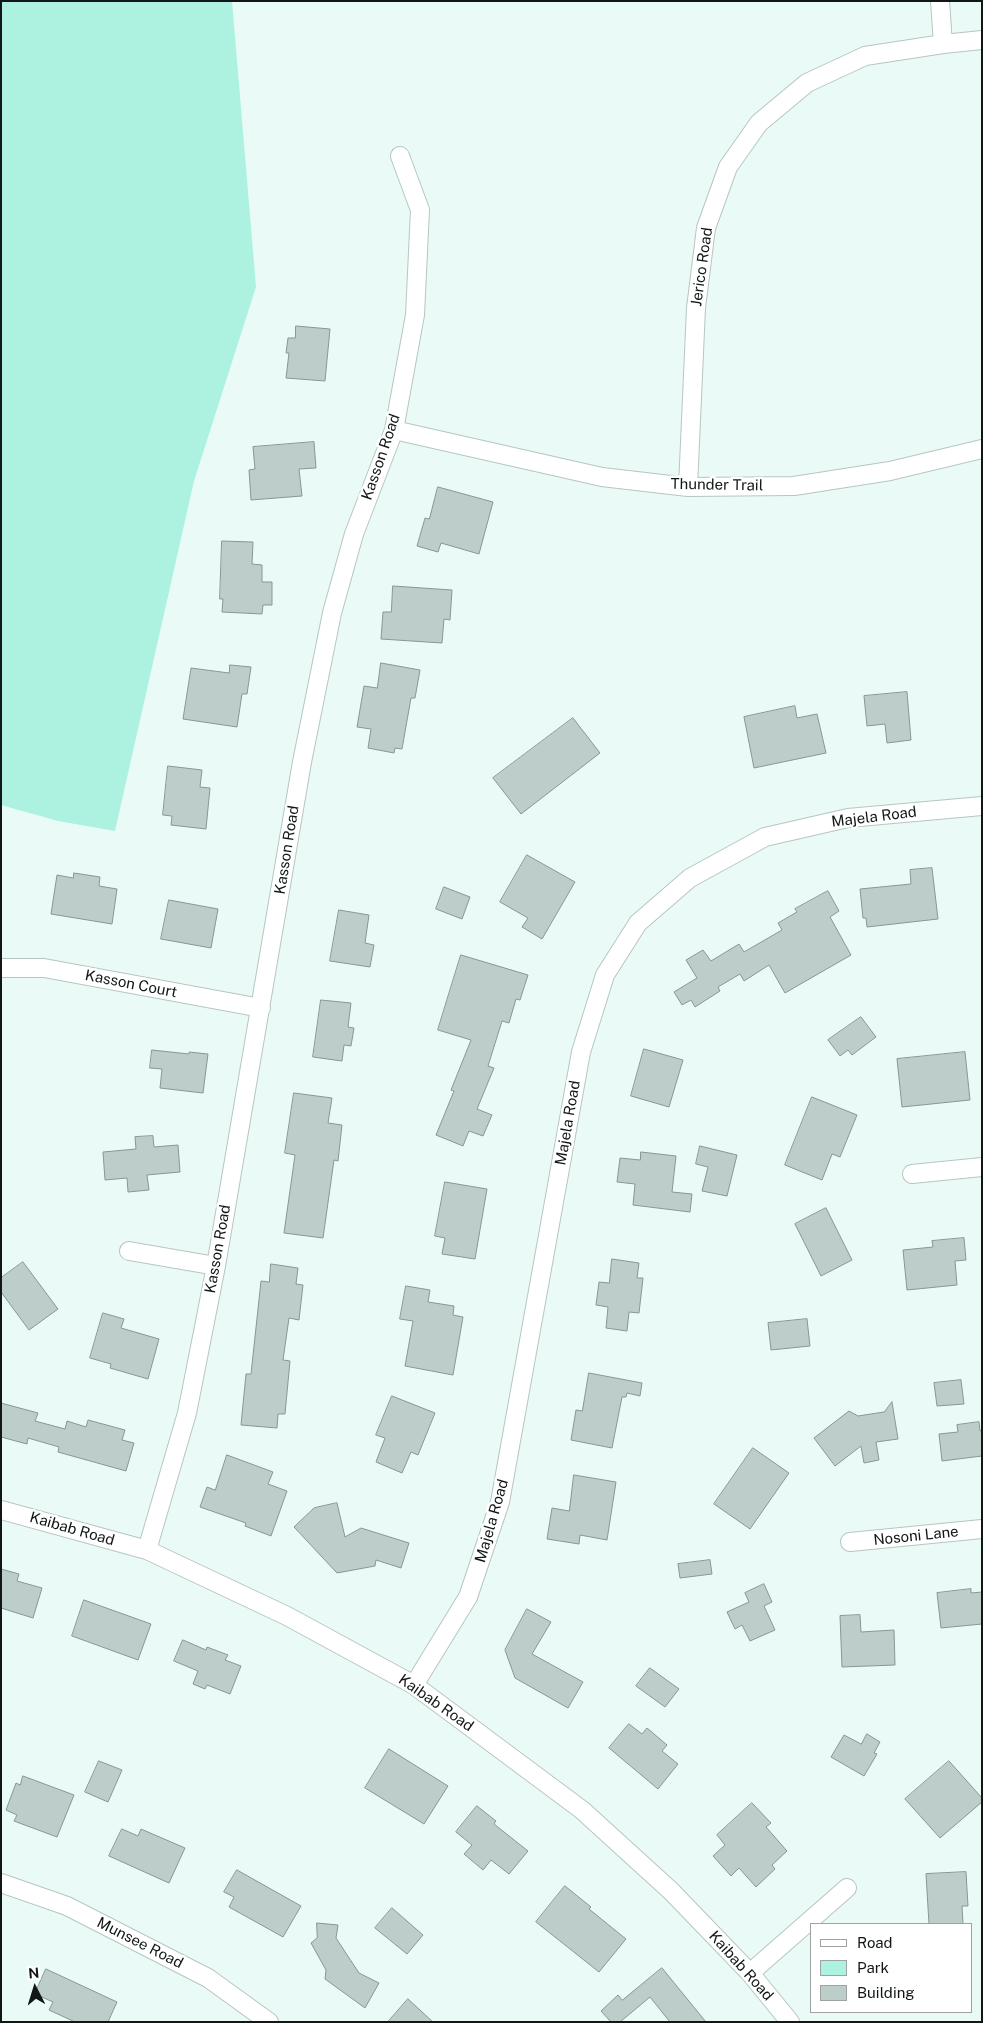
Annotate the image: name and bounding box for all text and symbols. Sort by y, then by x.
street label: Jerico Road [688,226,716,308]
street label: Kasson Road [358,412,404,502]
street label: Thunder Trail [671,475,763,495]
street label: Majela Road [830,803,918,831]
street label: Kasson Road [271,804,303,896]
street label: Kasson Court [83,966,179,1002]
street label: Majela Road [552,1079,584,1167]
street label: Kasson Road [201,1203,235,1295]
street label: Majela Road [472,1477,512,1565]
street label: Kaibab Road [27,1508,117,1550]
street label: Nosoni Lane [872,1523,960,1549]
street label: Kaibab Road [395,1671,477,1735]
street label: Munsee Road [94,1914,186,1972]
legend [810,1923,973,2013]
street label: Kaibab Road [705,1927,777,2005]
text: Road [857,1934,893,1951]
text: Park [857,1959,889,1976]
north arrow [10,1963,60,2013]
text: N [28,1965,40,1982]
text: Building [857,1984,915,2001]

